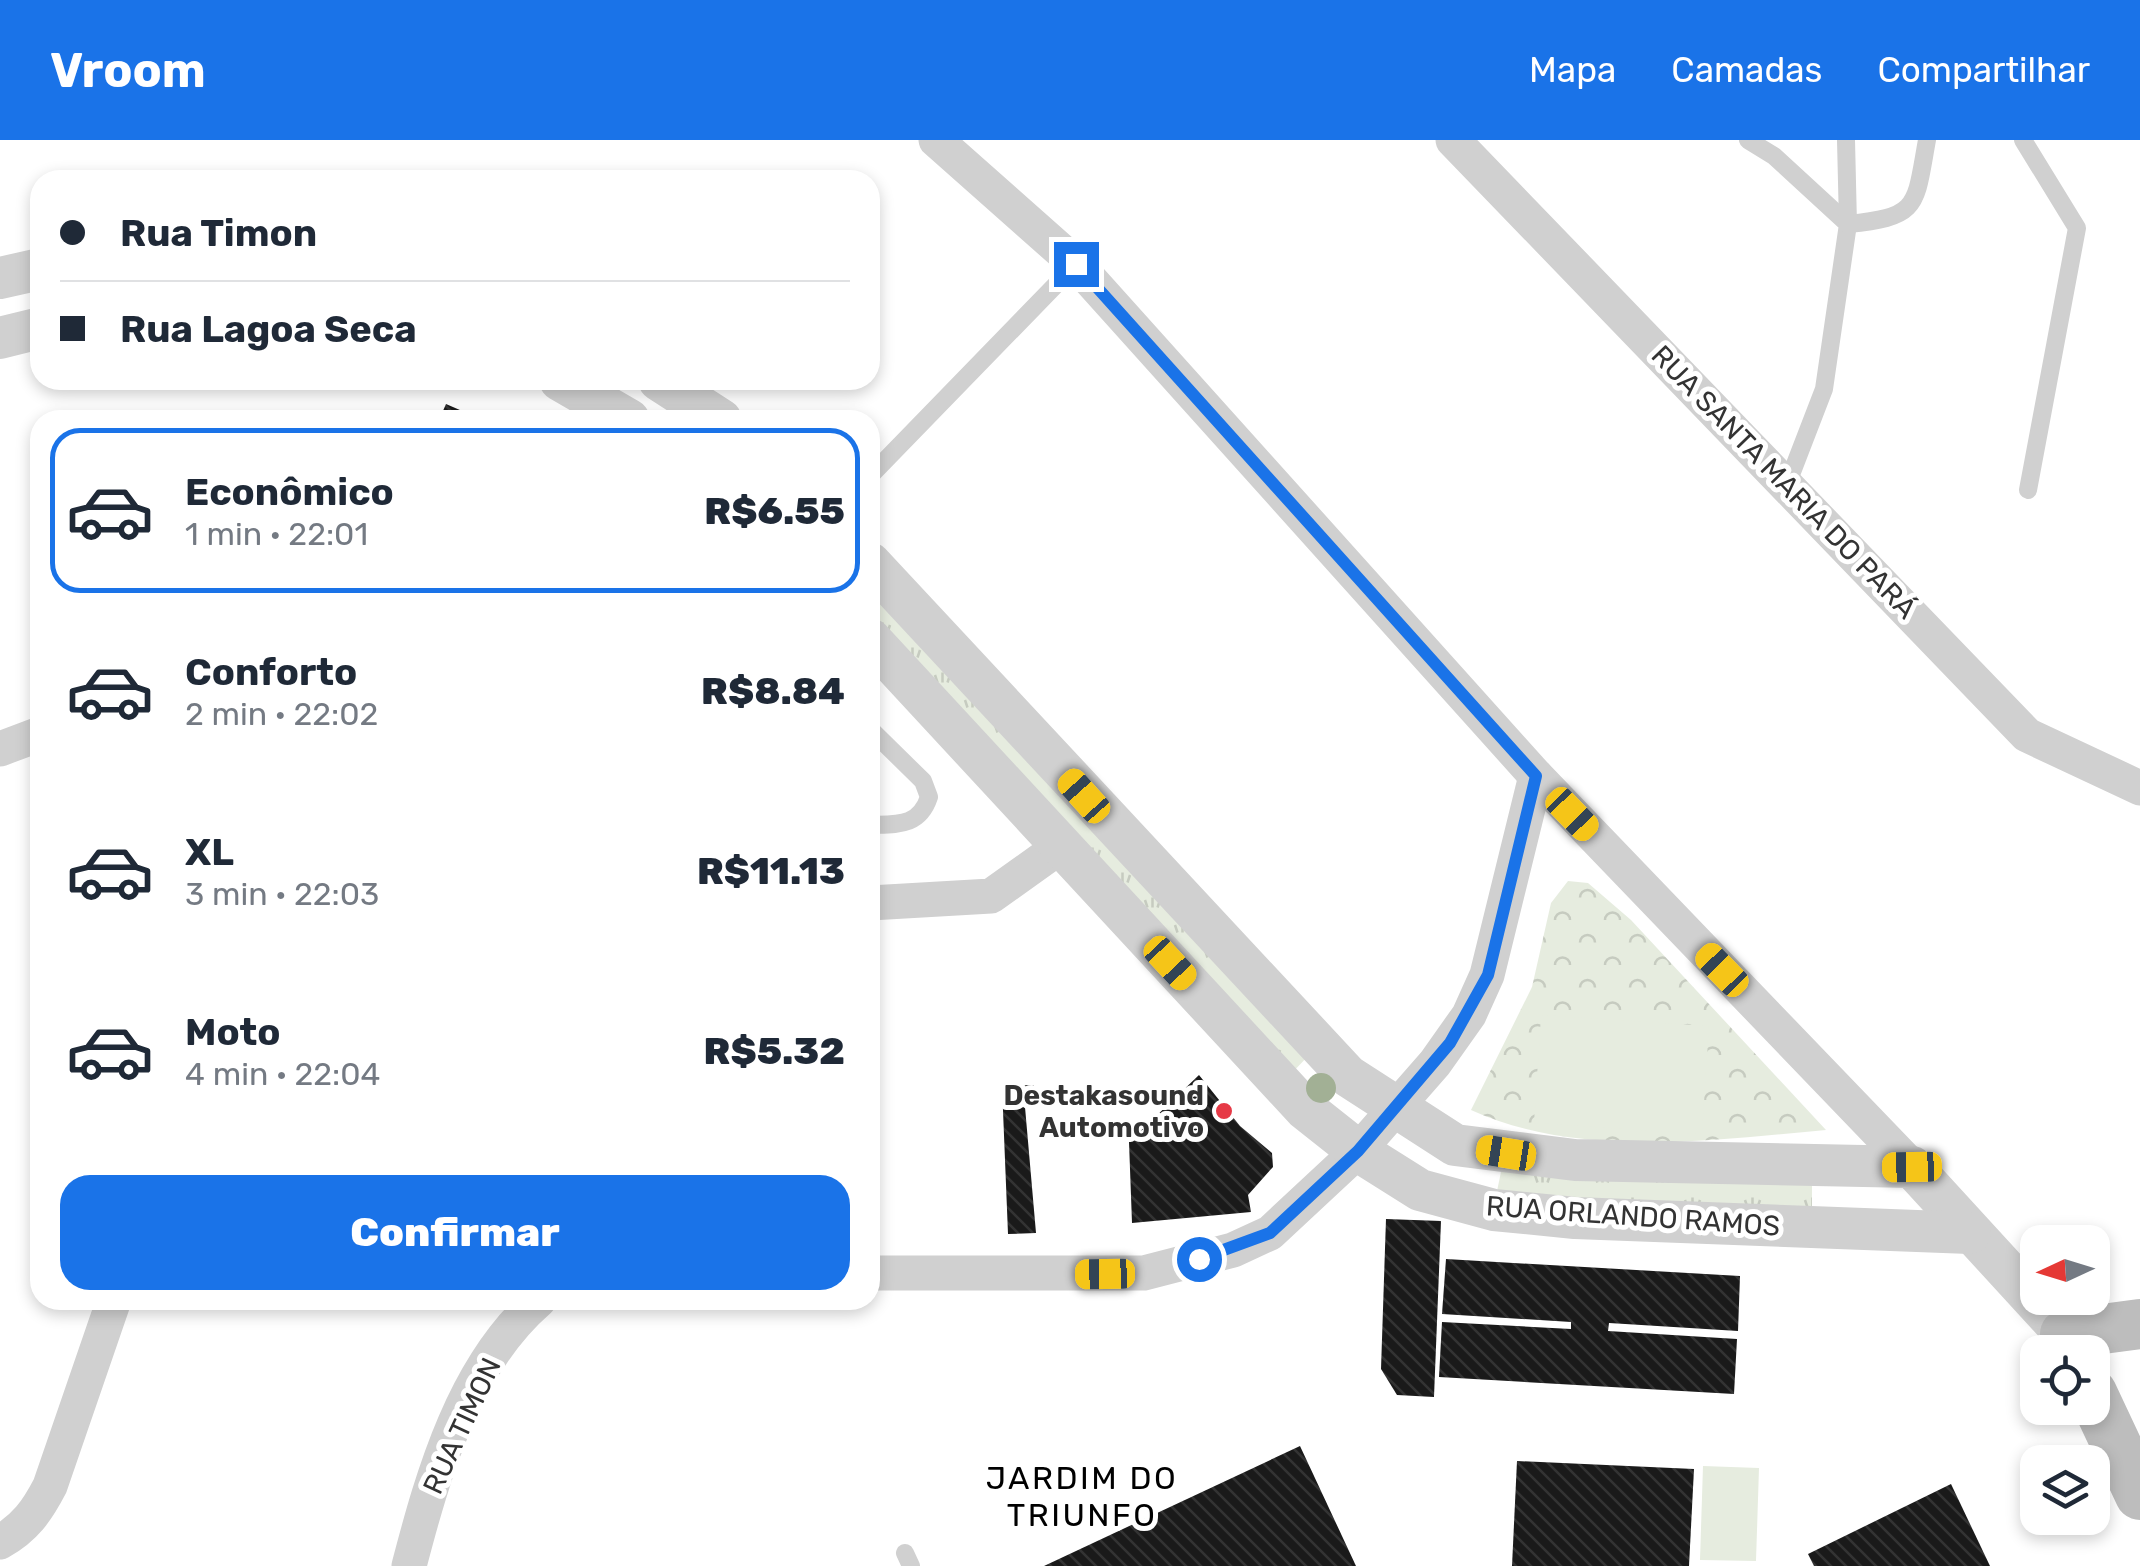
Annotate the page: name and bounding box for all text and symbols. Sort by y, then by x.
text: Vroom [50,42,206,99]
text: Mapa [1529,49,1616,91]
text: Camadas [1671,49,1822,91]
text: Compartilhar [1877,49,2090,91]
text: Rua Timon [120,210,317,256]
route end [1054,242,1099,287]
text: Rua Lagoa Seca [120,306,417,352]
street label: RUA SANTA MARIA DO PARÁ [1645,339,1923,625]
icon: car [65,466,155,556]
text: Econômico [185,469,394,515]
text: R$6.55 [704,488,845,534]
text: 1 min · 22:01 [185,515,368,553]
icon: car [65,646,155,736]
text: Conforto [185,649,357,695]
text: R$8.84 [701,668,845,714]
text: 2 min · 22:02 [185,695,378,733]
car [1053,764,1115,828]
car [1540,782,1604,846]
icon: car [65,826,155,916]
text: XL [185,829,234,875]
text: R$11.13 [697,848,845,894]
text: 3 min · 22:03 [185,875,379,913]
car [1139,931,1201,995]
car [1690,938,1754,1002]
icon: car [65,1006,155,1096]
text: Moto [185,1009,281,1055]
text: R$5.32 [704,1028,845,1074]
text: 4 min · 22:04 [185,1055,381,1093]
place label: Destakasound Automotivo [1003,1079,1204,1144]
marker: Destakasound Automotivo [1213,1100,1235,1122]
car [1474,1133,1538,1173]
car [1882,1151,1942,1183]
button: Confirmar [60,1175,850,1290]
street label: RUA ORLANDO RAMOS [1485,1189,1781,1243]
north arrow [2020,1225,2110,1315]
map controls [2020,1225,2110,1535]
route start [1177,1237,1222,1282]
car [1075,1258,1135,1290]
button: locate [2020,1335,2110,1425]
street label: RUA TIMON [416,1353,508,1499]
button: layers [2020,1445,2110,1535]
district label: JARDIM DO TRIUNFO [986,1459,1178,1534]

